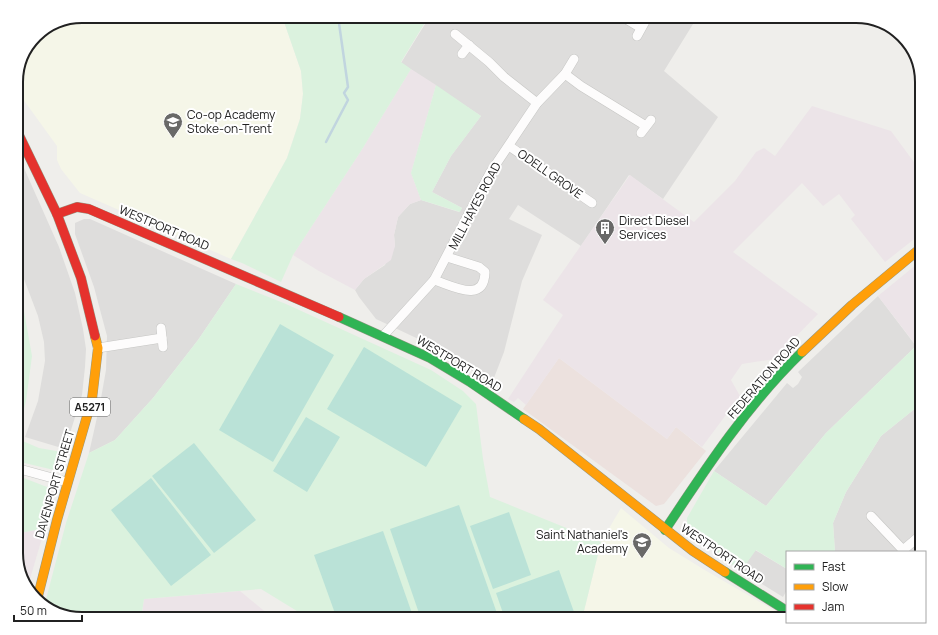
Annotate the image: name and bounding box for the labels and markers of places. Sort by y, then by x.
place label: Co-op Academy Stoke-on-Trent [187,106,276,137]
school or university icon: Co-op Academy Stoke-on-Trent [162,111,184,139]
place label: Direct Diesel Services [619,212,689,243]
building icon: Direct Diesel Services [594,217,616,245]
place label: Saint Nathaniel's Academy [536,526,629,557]
school or university icon: Saint Nathaniel's Academy [631,531,653,559]

